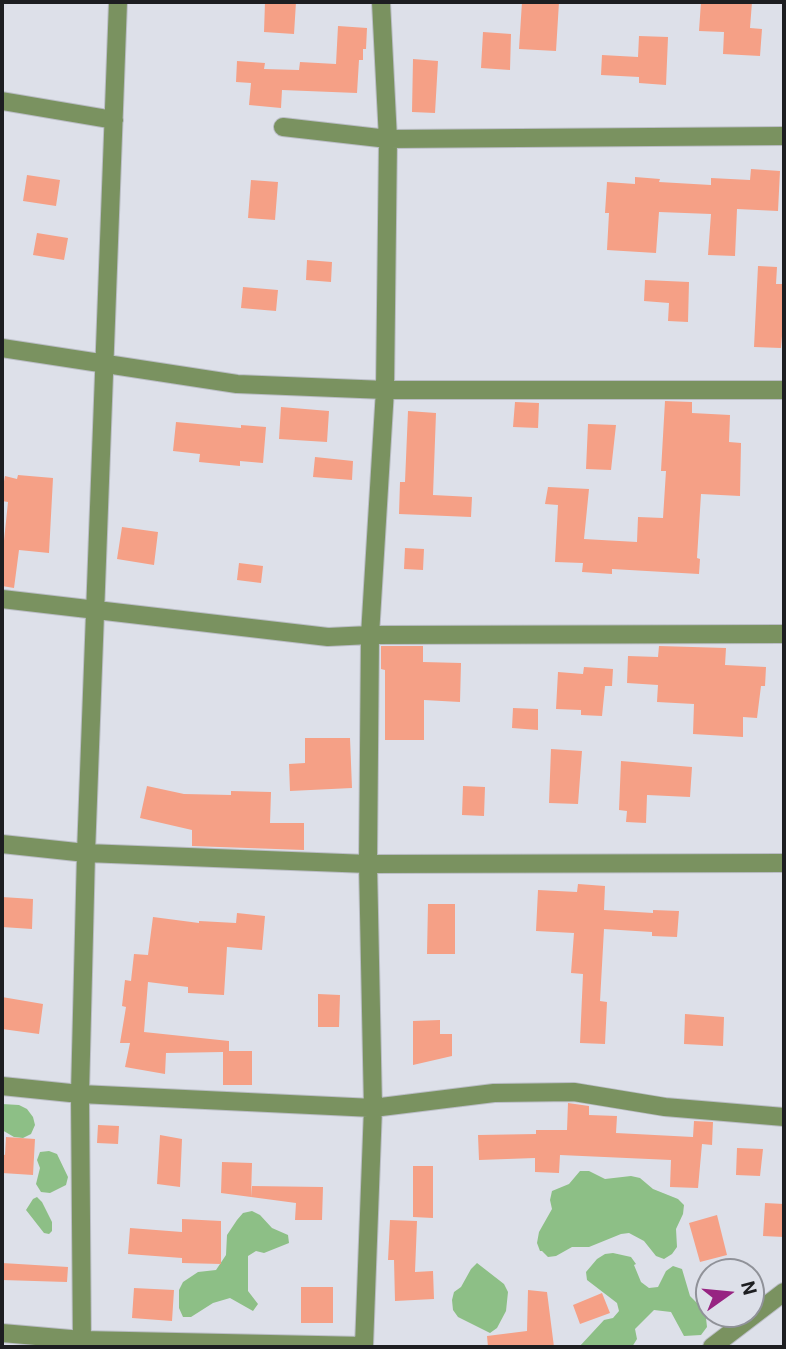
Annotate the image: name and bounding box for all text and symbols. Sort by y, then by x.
north arrow [695,1258,765,1328]
text: N [736,1279,762,1297]

